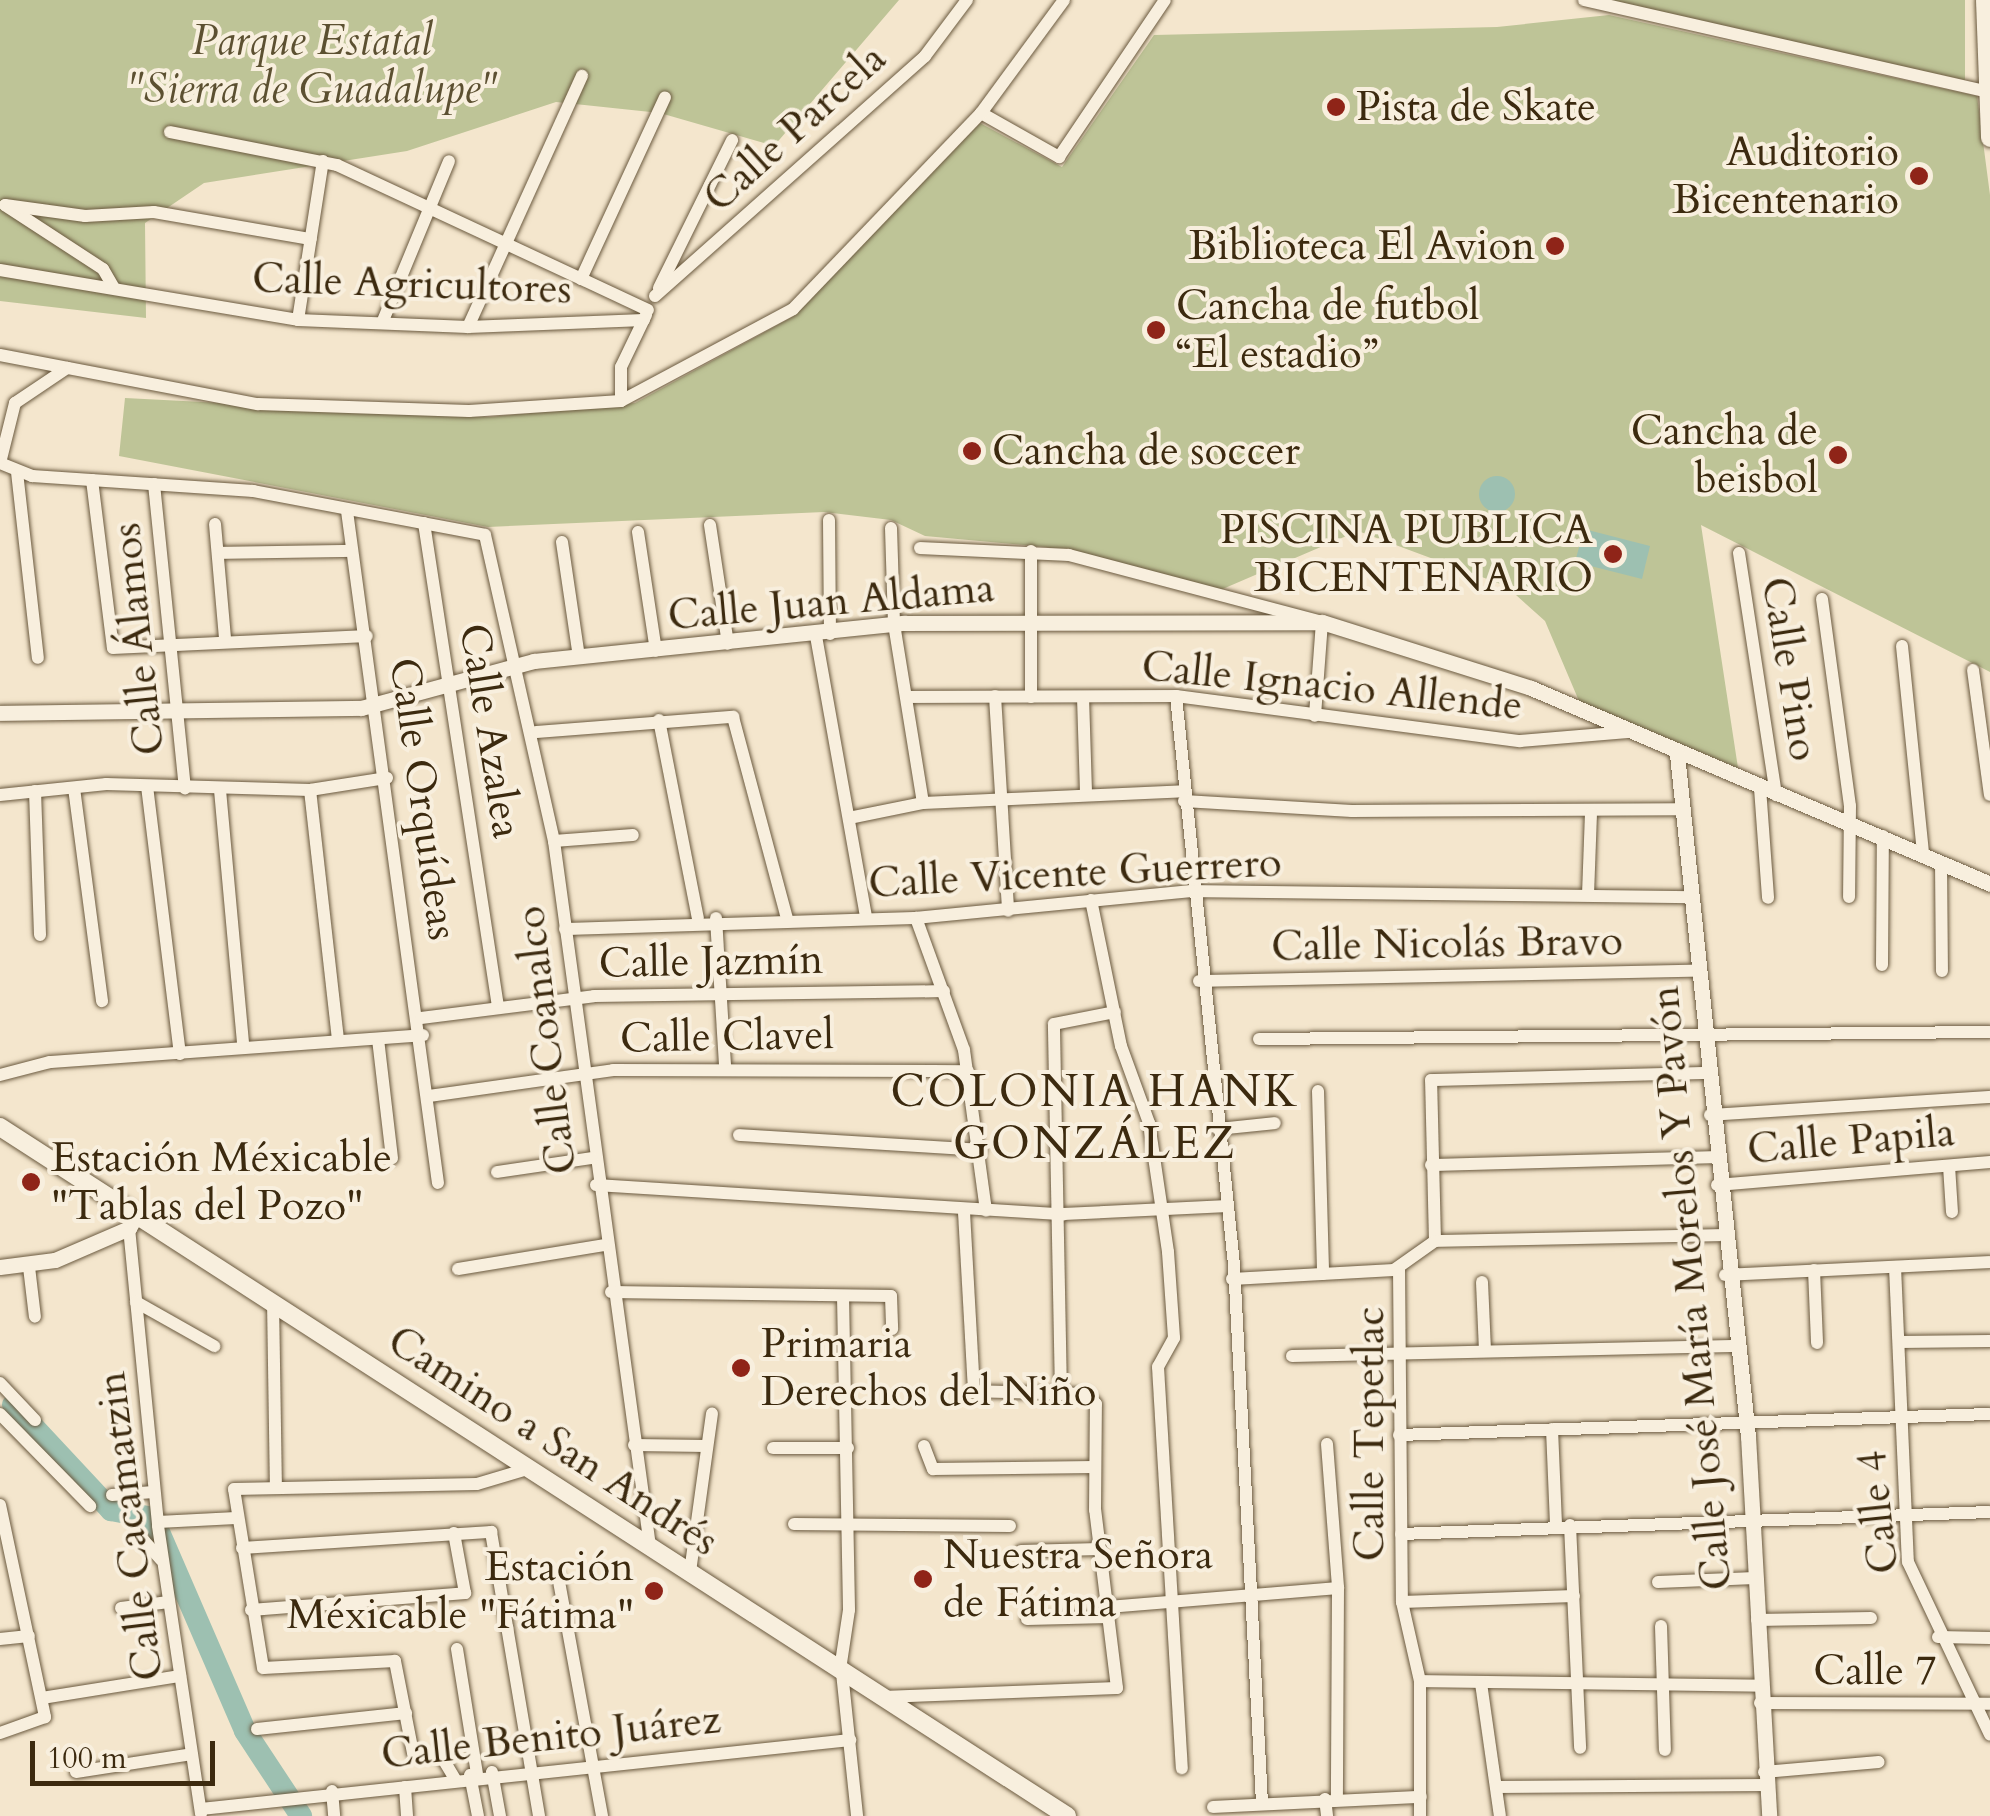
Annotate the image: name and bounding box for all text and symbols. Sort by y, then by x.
park label: Parque Estatal "Sierra de Guadalupe" [127,16,497,114]
street label: Calle Parcela [694,33,896,223]
place label: Pista de Skate [1356,82,1596,132]
marker: Pista de Skate [1325,96,1347,118]
place label: Auditorio Bicentenario [1672,127,1899,225]
marker: Auditorio Bicentenario [1908,165,1930,187]
place label: Biblioteca El Avion [1189,221,1535,271]
marker: Biblioteca El Avion [1544,235,1566,257]
street label: Calle Agricultores [251,253,573,315]
place label: Cancha de futbol “El estadio” [1176,281,1480,380]
marker: Cancha de futbol “El estadio” [1145,319,1167,341]
place label: Cancha de beisbol [1631,406,1818,504]
place label: Cancha de soccer [992,426,1300,476]
marker: Cancha de soccer [961,440,983,462]
marker: Cancha de beisbol [1827,444,1849,466]
place label: PISCINA PUBLICA BICENTENARIO [1220,505,1593,604]
street label: Calle Álamos [101,521,175,757]
marker: PISCINA PUBLICA BICENTENARIO [1602,543,1624,565]
street label: Calle Juan Aldama [666,563,996,641]
street label: Calle Pino [1751,574,1829,764]
street label: Calle Azalea [448,620,532,842]
street label: Calle Ignacio Allende [1139,641,1525,731]
street label: Calle Orquídeas [378,655,468,943]
street label: Calle Vicente Guerrero [867,837,1283,909]
street label: Calle Coanalco [505,903,587,1177]
street label: Calle Nicolás Bravo [1271,916,1623,972]
street label: Calle Jazmín [598,935,824,989]
street label: Calle José María Morelos Y Pavón [1639,984,1743,1592]
street label: Calle Clavel [620,1010,834,1064]
district label: COLONIA HANK GONZÁLEZ [891,1065,1299,1171]
street label: Calle Papila [1745,1107,1957,1175]
place label: Estación Méxicable "Tablas del Pozo" [51,1133,392,1232]
marker: Estación Méxicable "Tablas del Pozo" [20,1171,42,1193]
street label: Calle Tepetlac [1345,1307,1395,1561]
street label: Camino a San Andrés [378,1315,728,1567]
place label: Primaria Derechos del Niño [761,1319,1096,1418]
marker: Primaria Derechos del Niño [730,1357,752,1379]
street label: Calle Cacamatzin [86,1369,174,1683]
street label: Calle 4 [1846,1448,1910,1576]
place label: Nuestra Señora de Fátima [943,1530,1213,1628]
place label: Estación Méxicable "Fátima" [287,1542,634,1640]
marker: Nuestra Señora de Fátima [912,1568,934,1590]
marker: Estación Méxicable "Fátima" [643,1580,665,1602]
street label: Calle 7 [1813,1646,1937,1696]
street label: Calle Benito Juárez [379,1694,723,1780]
scale bar [35,1721,220,1783]
text: 100 m [47,1738,127,1779]

